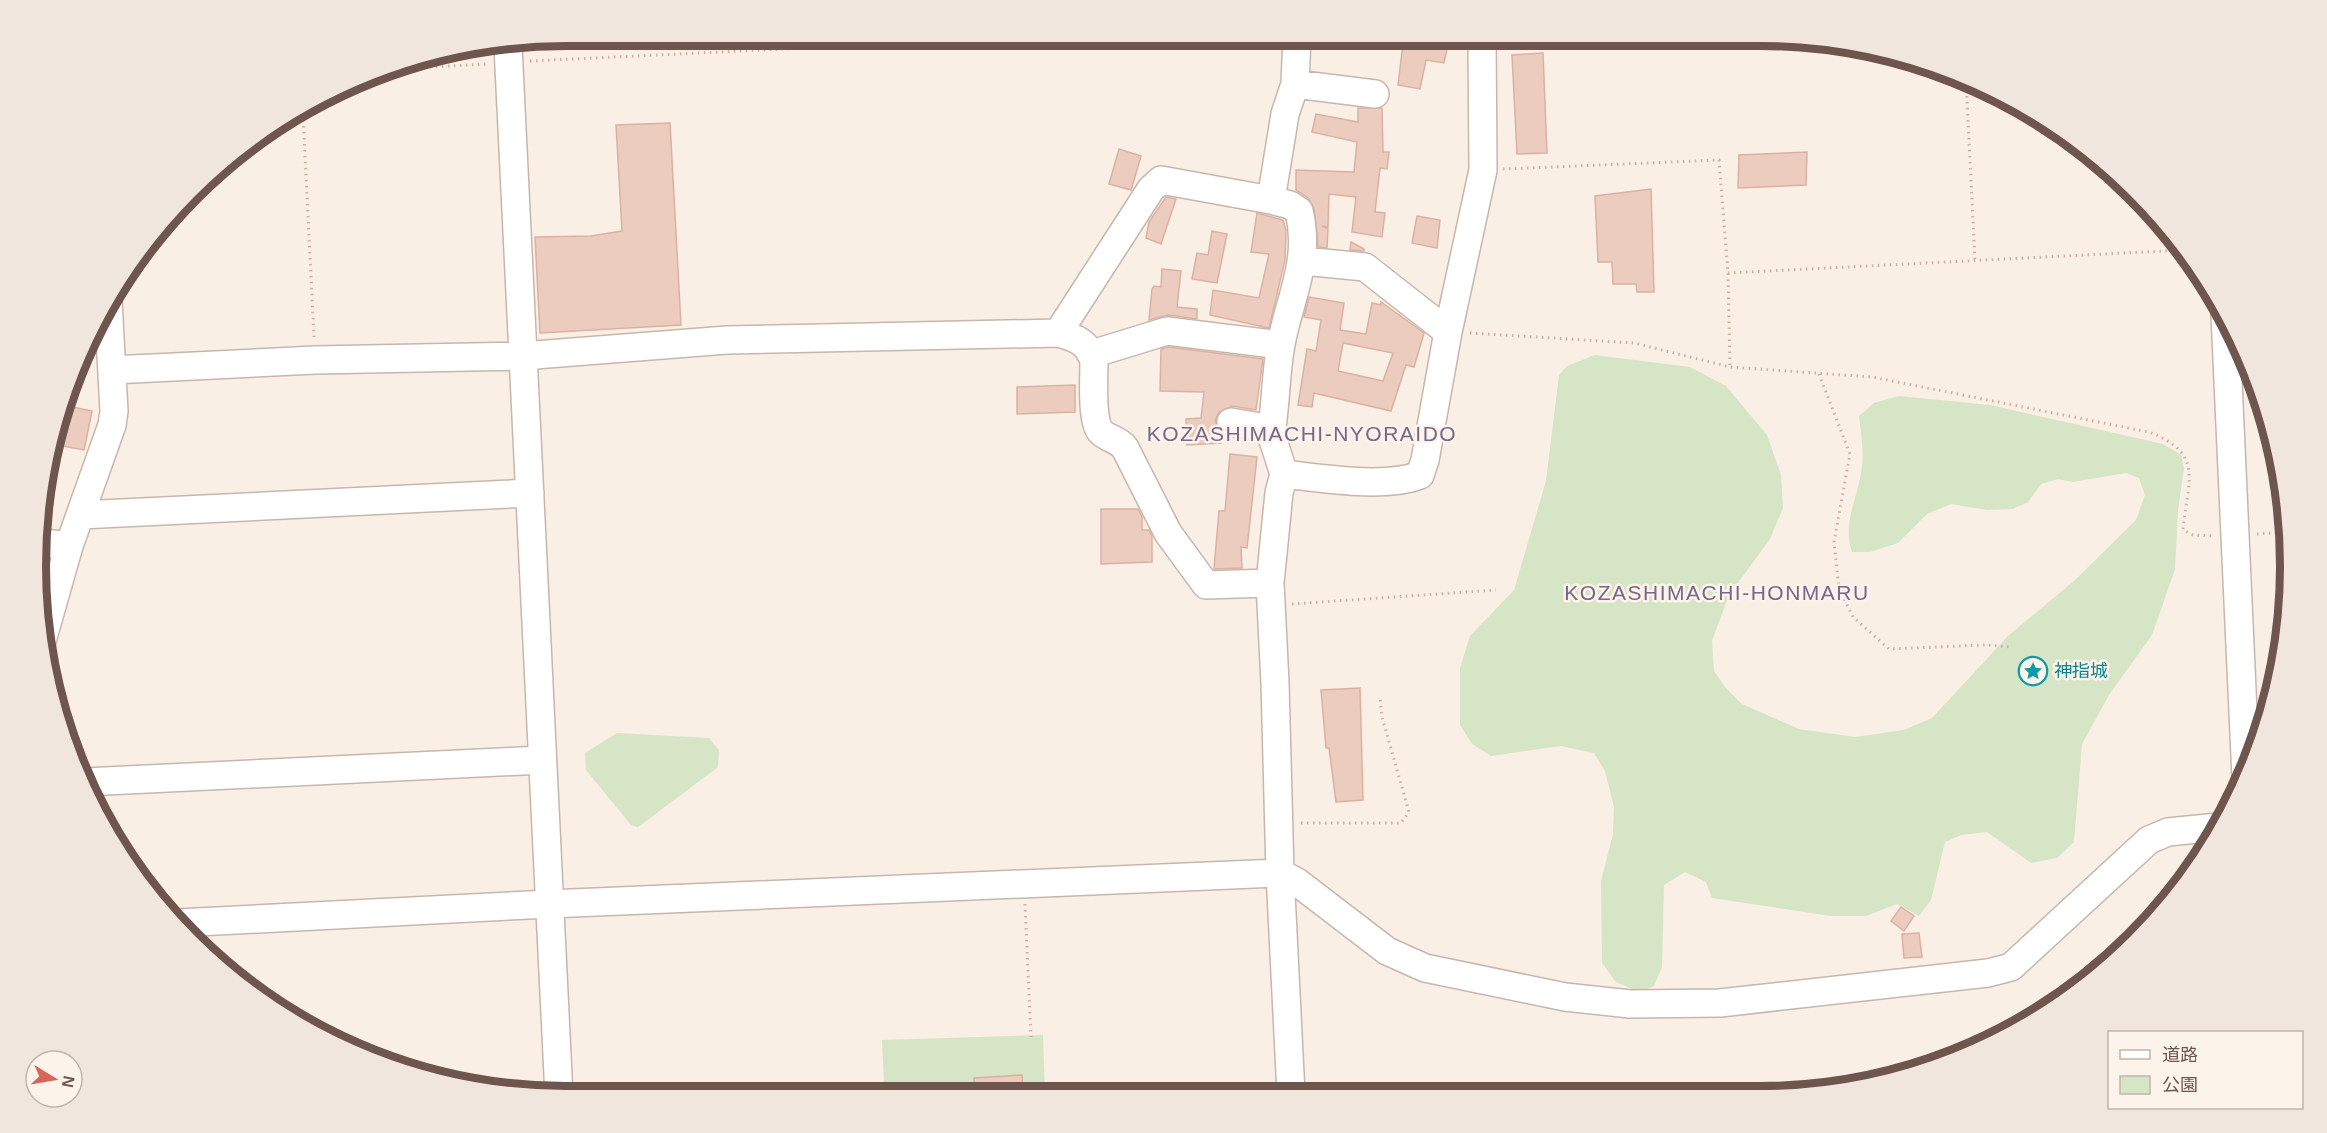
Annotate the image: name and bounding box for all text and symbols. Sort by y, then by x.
district label: KOZASHIMACHI-NYORAIDO [1147,422,1457,445]
district label: KOZASHIMACHI-HONMARU [1564,581,1870,604]
place icon: 神指城 [2017,655,2049,687]
place label: 神指城 [2054,661,2108,681]
legend [2108,1031,2303,1109]
text: 道路 [2162,1045,2198,1065]
north arrow [24,1049,84,1109]
text: N [59,1074,78,1089]
text: 公園 [2162,1075,2198,1095]

